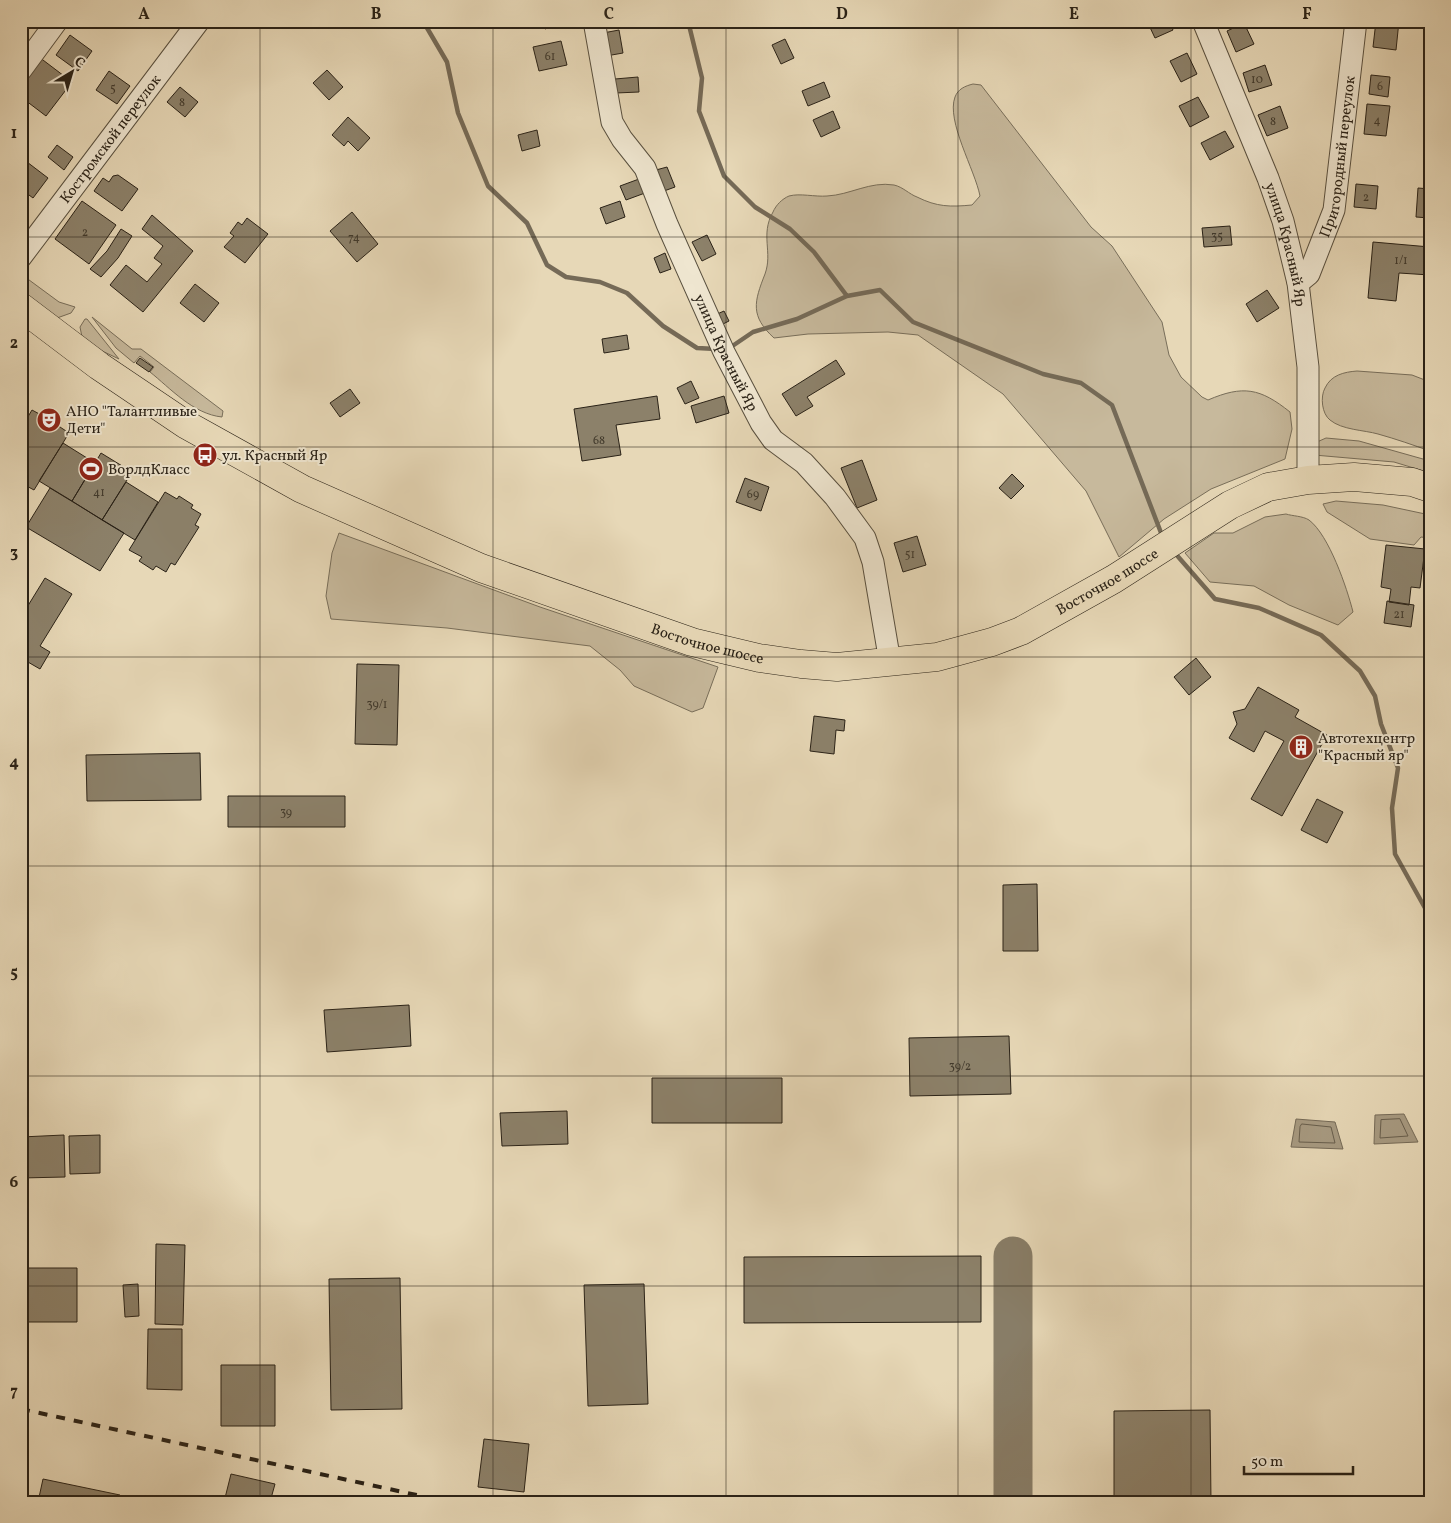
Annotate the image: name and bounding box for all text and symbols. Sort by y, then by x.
text: A [138,4,150,26]
text: B [371,4,382,26]
text: C [604,4,614,26]
text: D [836,4,848,26]
text: E [1069,4,1079,26]
text: F [1302,4,1312,26]
north arrow [48,48,98,98]
house number: 61 [545,49,555,65]
text: С [70,53,88,73]
street label: Костромской переулок [56,71,167,209]
house number: 10 [1251,72,1263,88]
street label: Пригородный переулок [1315,75,1362,241]
house number: 6 [1377,79,1383,95]
house number: 5 [110,81,116,97]
house number: 8 [179,95,185,111]
house number: 4 [1373,113,1381,129]
house number: 8 [1270,114,1276,130]
text: 1 [11,123,17,145]
street label: улица Красный Яр [1258,180,1310,308]
house number: 2 [1363,190,1369,206]
house number: 2 [82,225,88,241]
house number: 35 [1211,229,1223,245]
house number: 74 [348,230,360,246]
house number: 1/1 [1394,253,1408,269]
street label: улица Красный Яр [688,291,762,416]
text: 2 [10,333,18,355]
place label: АНО "Талантливые Дети" [66,402,197,440]
theatre icon: АНО "Талантливые Дети" [36,407,62,433]
house number: 68 [593,433,605,449]
bus stop icon: ул. Красный Яр [192,442,218,468]
place label: ул. Красный Яр [222,446,327,467]
sports icon: ВорлдКласс [78,456,104,482]
place label: ВорлдКласс [108,460,190,481]
house number: 41 [93,485,105,501]
house number: 69 [747,487,759,503]
text: 3 [10,542,18,564]
street label: Восточное шоссе [1053,544,1163,621]
house number: 51 [905,547,915,563]
house number: 21 [1393,607,1405,623]
street label: Восточное шоссе [648,619,765,671]
house number: 39/1 [367,697,387,713]
place label: Автотехцентр "Красный яр" [1318,729,1415,767]
building icon: Автотехцентр "Красный яр" [1288,734,1314,760]
text: 4 [9,752,19,774]
house number: 39 [280,805,292,821]
text: 5 [10,962,18,984]
house number: 39/2 [949,1059,971,1075]
text: 6 [10,1172,19,1194]
text: 7 [10,1381,18,1403]
scale bar [1244,1443,1352,1475]
text: 50 m [1251,1452,1283,1473]

